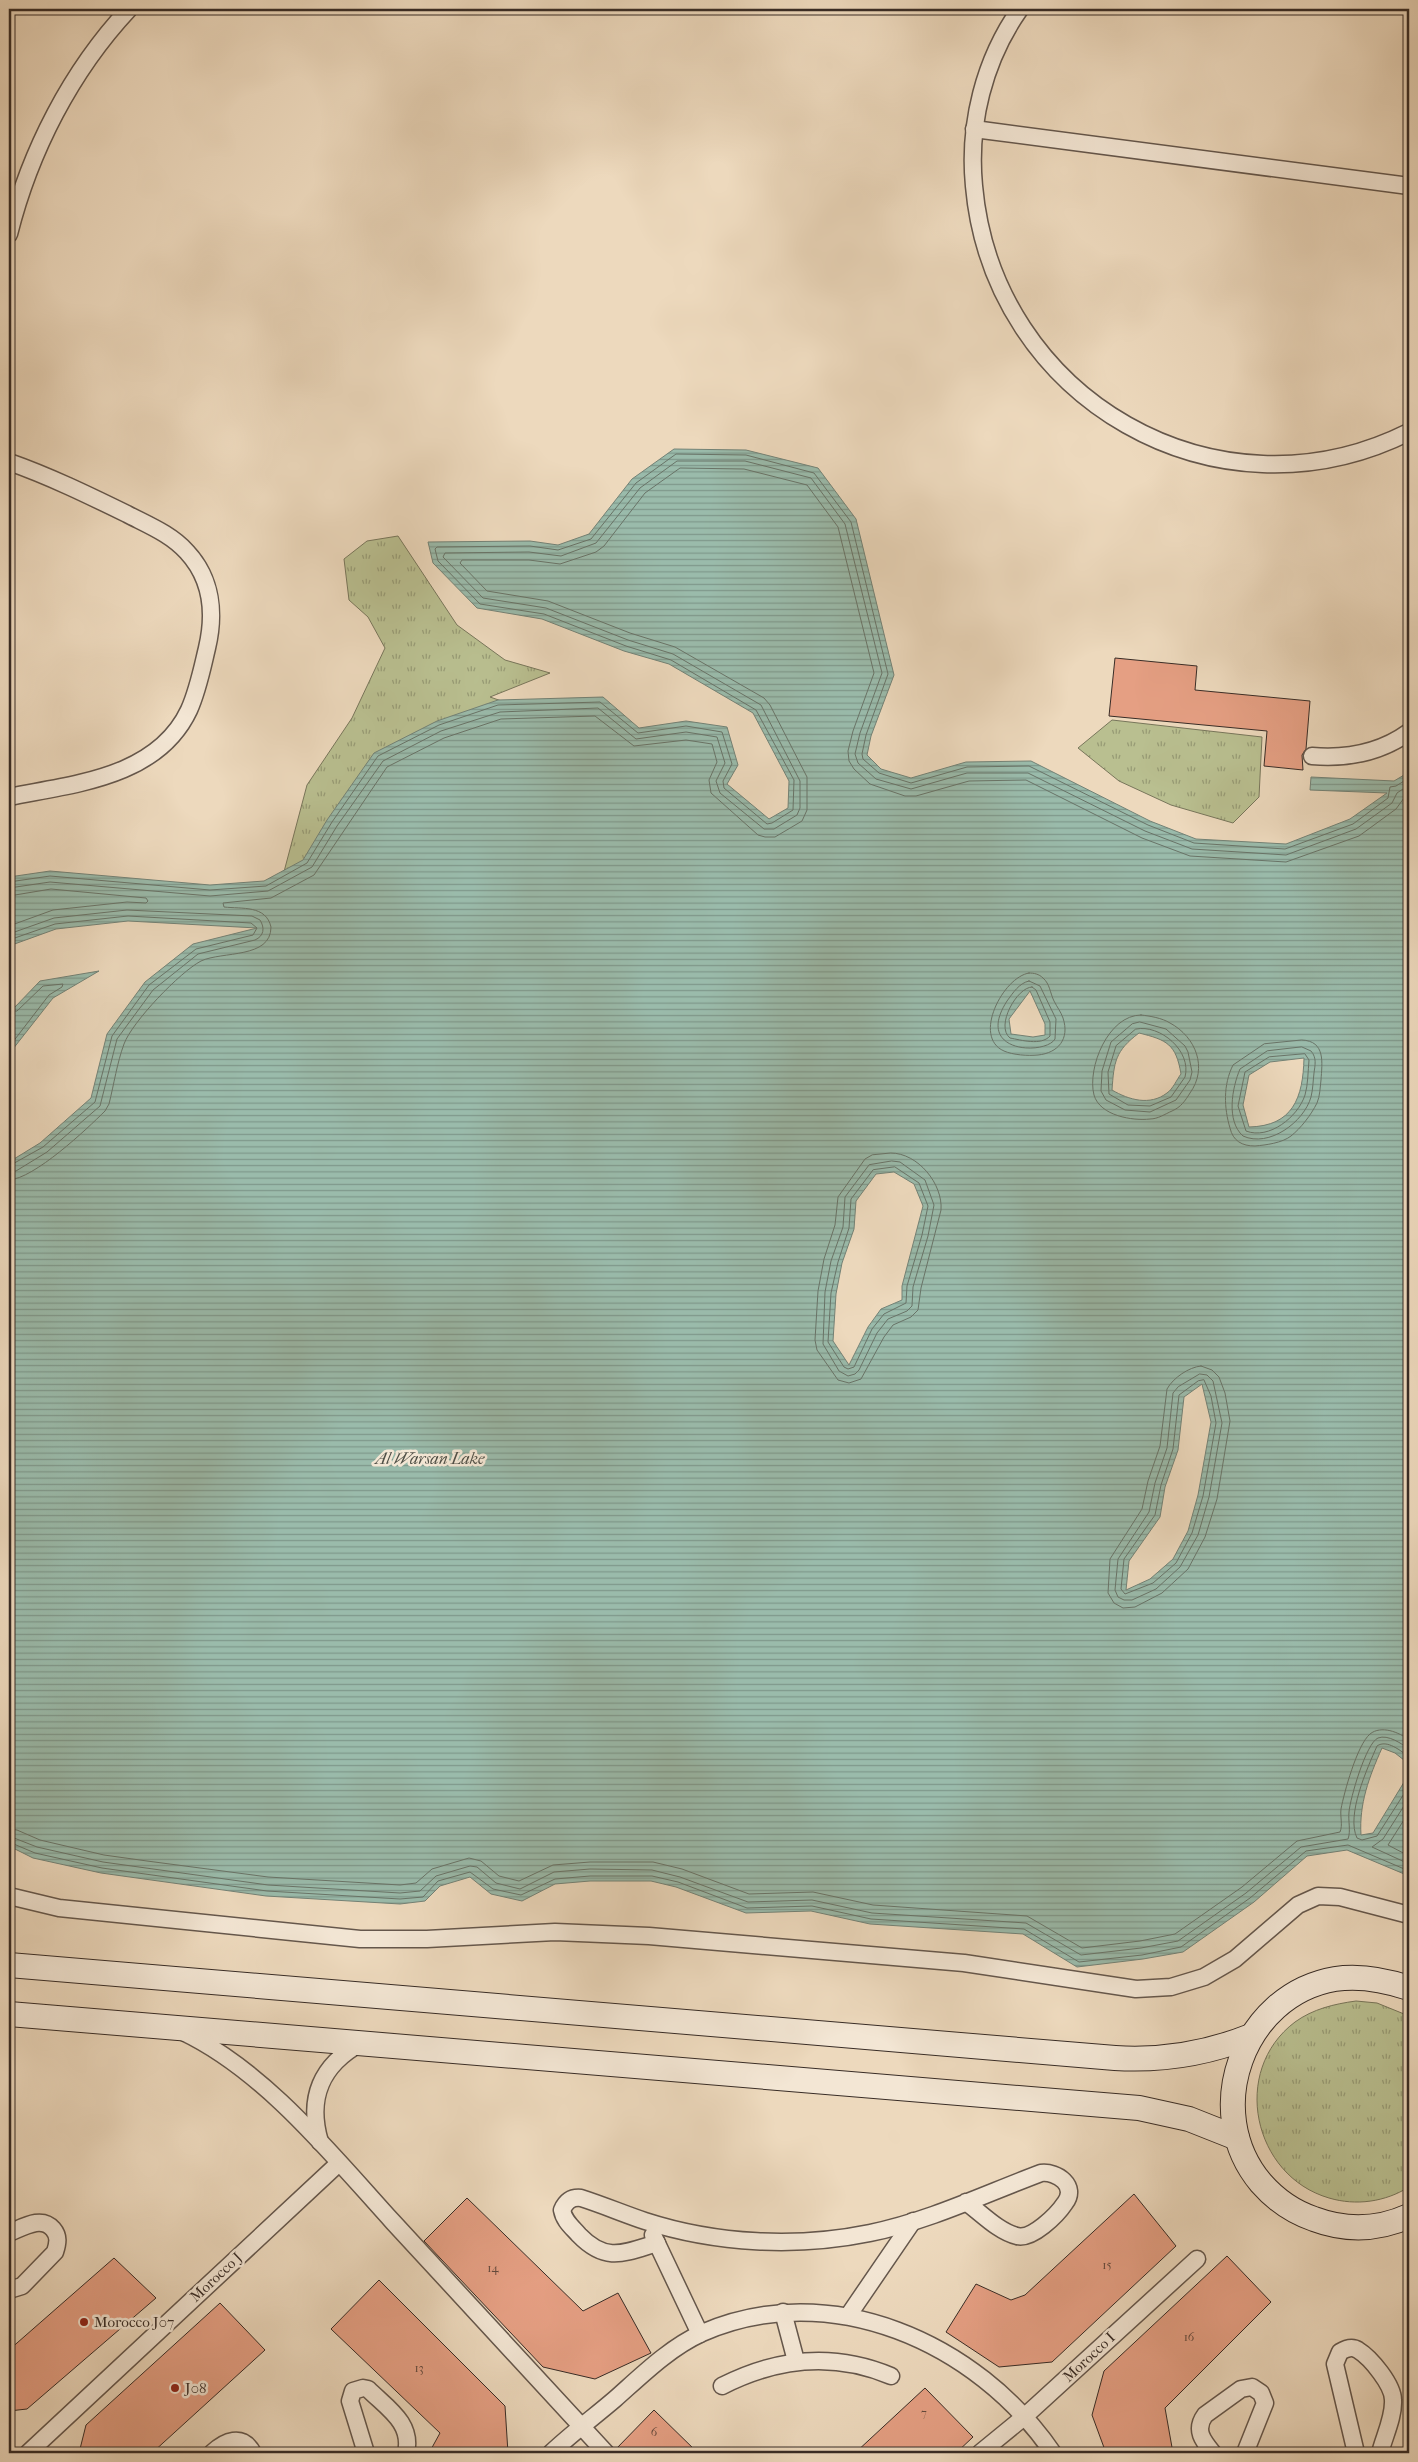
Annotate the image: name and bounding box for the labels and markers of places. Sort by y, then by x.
place label: Morocco J07 [94,2313,174,2331]
marker: Morocco J07 [78,2316,90,2328]
place label: J08 [184,2379,206,2397]
marker: J08 [169,2382,181,2394]

